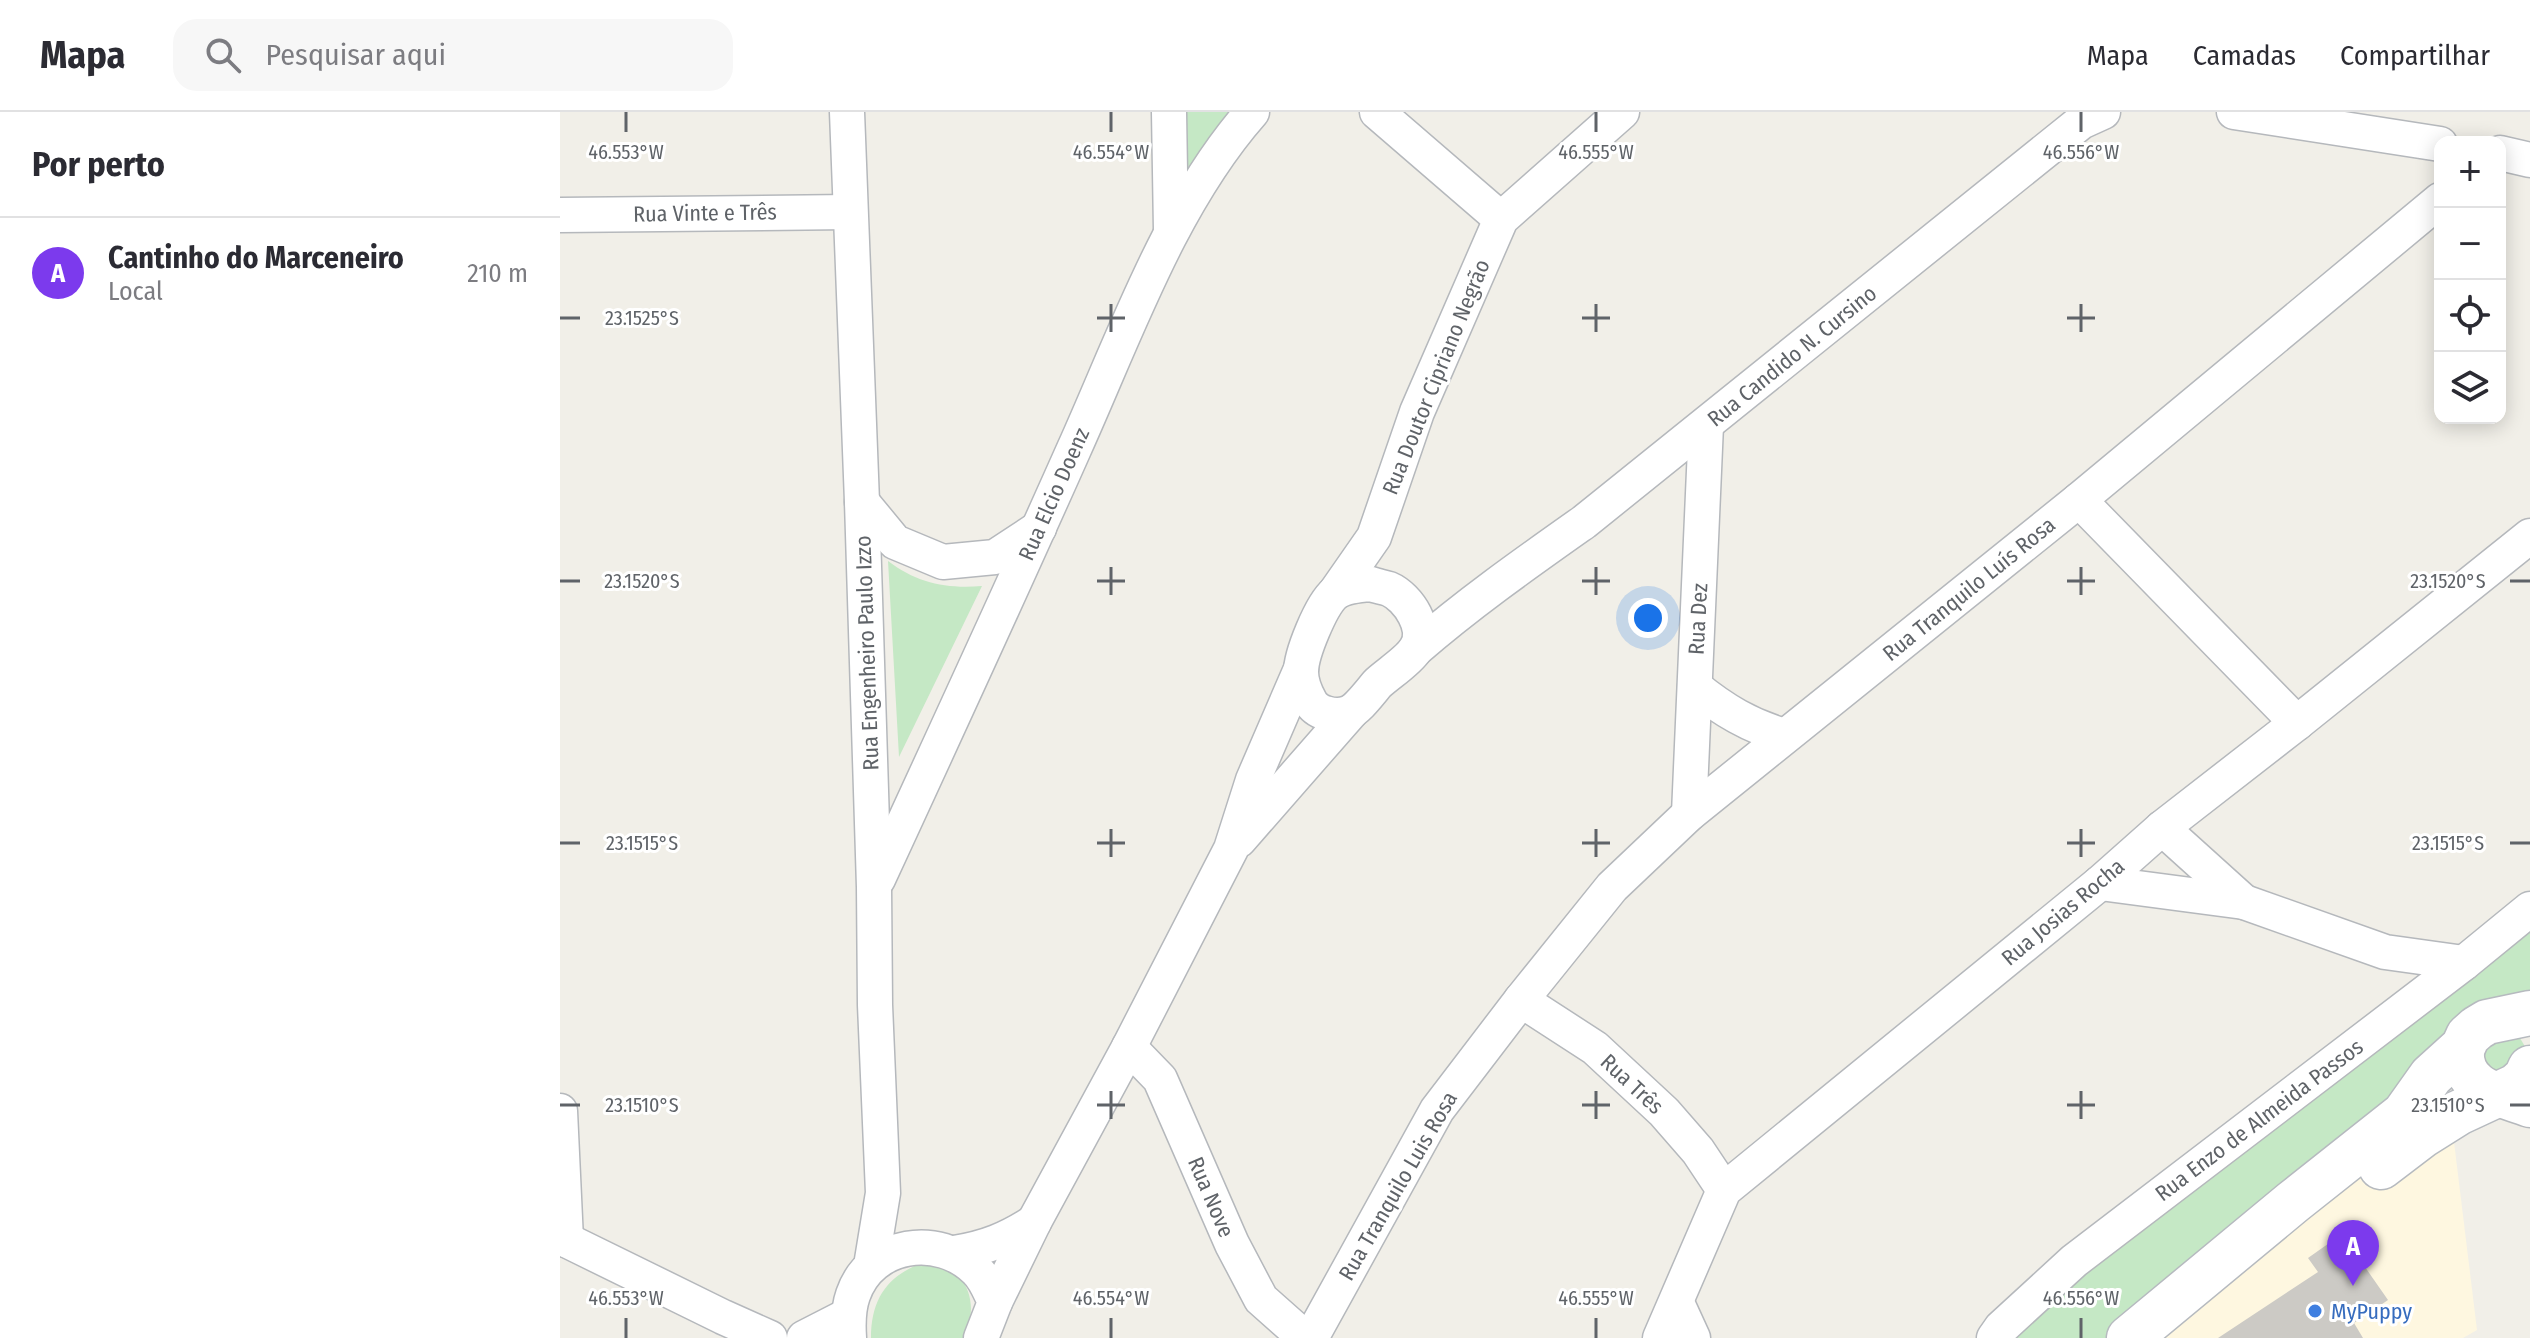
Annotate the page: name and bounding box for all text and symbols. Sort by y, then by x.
search box [173,19,733,91]
text: Mapa [40,32,125,78]
icon: search [201,33,245,77]
text: Pesquisar aqui [265,37,446,73]
text: Mapa [2087,39,2149,72]
text: Camadas [2193,39,2296,72]
text: Compartilhar [2340,39,2490,72]
map controls [2434,136,2506,424]
button: + [2434,136,2506,208]
text: 46.553°W [588,140,664,164]
text: 46.554°W [1073,140,1149,164]
text: 46.555°W [1558,140,1634,164]
text: 46.556°W [2043,140,2119,164]
text: Por perto [32,144,165,185]
street label: Rua Vinte e Três [633,198,777,228]
button: − [2434,208,2506,280]
text: Cantinho do Marceneiro [108,240,404,276]
street label: Rua Doutor Cipriano Negrão [1376,255,1496,499]
text: A [51,258,65,289]
text: 210 m [467,258,528,289]
text: Local [108,276,163,307]
street label: Rua Candido N. Cursino [1702,280,1882,432]
button: locate [2434,280,2506,352]
text: 23.1525°S [605,306,679,330]
button: layers [2434,352,2506,424]
street label: Rua Elcio Doenz [1013,423,1095,565]
street label: Rua Tranquilo Luís Rosa [1877,511,2061,667]
street label: Rua Engenheiro Paulo Izzo [849,535,885,771]
text: 23.1520°S [604,569,680,593]
text: 23.1520°S [2410,569,2486,593]
street label: Rua Dez [1683,582,1713,655]
your location [1628,598,1668,638]
text: 23.1515°S [606,831,678,855]
text: 23.1515°S [2412,831,2484,855]
street label: Rua Josias Rocha [1996,853,2130,971]
street label: Rua Enzo de Almeida Passos [2150,1033,2368,1207]
street label: Rua Três [1595,1048,1669,1120]
street label: Rua Tranquilo Luis Rosa [1333,1087,1463,1285]
text: 23.1510°S [605,1093,679,1117]
text: 23.1510°S [2411,1093,2485,1117]
street label: Rua Nove [1182,1153,1240,1241]
pin: A [2327,1220,2379,1286]
text: 46.553°W [588,1286,664,1310]
text: 46.554°W [1073,1286,1149,1310]
text: 46.555°W [1558,1286,1634,1310]
text: 46.556°W [2043,1286,2119,1310]
place label: MyPuppy [2331,1298,2412,1325]
marker: MyPuppy [2306,1302,2324,1320]

